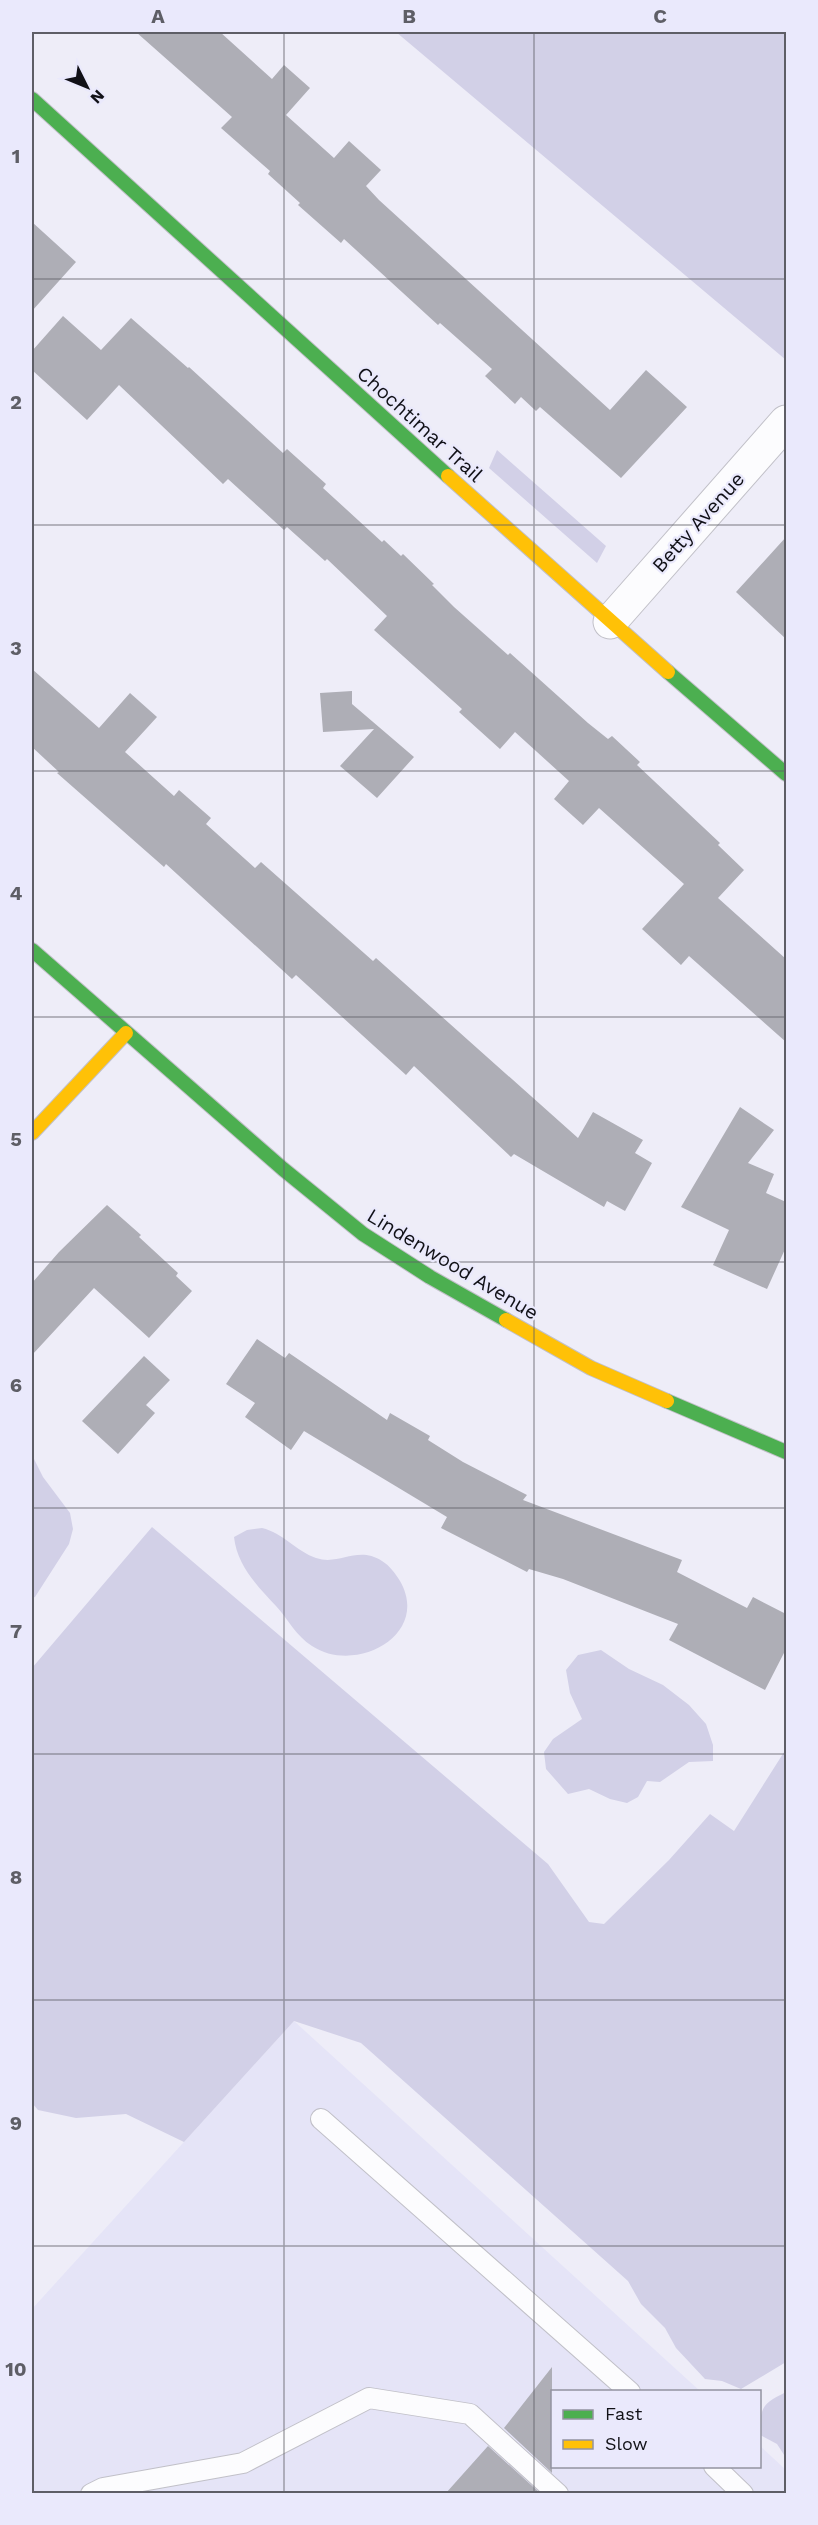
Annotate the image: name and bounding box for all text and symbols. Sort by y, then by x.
text: A [151,4,165,28]
text: B [402,4,416,28]
text: C [653,4,667,28]
north arrow [57,57,117,117]
text: N [87,86,109,108]
text: 1 [12,144,20,168]
street label: Chochtimar Trail [352,361,488,487]
text: 2 [10,390,22,414]
street label: Betty Avenue [647,467,749,577]
text: 3 [10,636,22,660]
text: 4 [10,881,23,905]
text: 5 [10,1127,22,1151]
street label: Lindenwood Avenue [363,1203,543,1325]
text: 6 [10,1373,22,1397]
text: 7 [10,1619,22,1643]
text: 8 [10,1865,22,1889]
text: 9 [10,2111,22,2135]
text: 10 [5,2357,27,2381]
legend [551,2390,761,2468]
text: Fast [605,2403,643,2424]
text: Slow [605,2433,648,2454]

